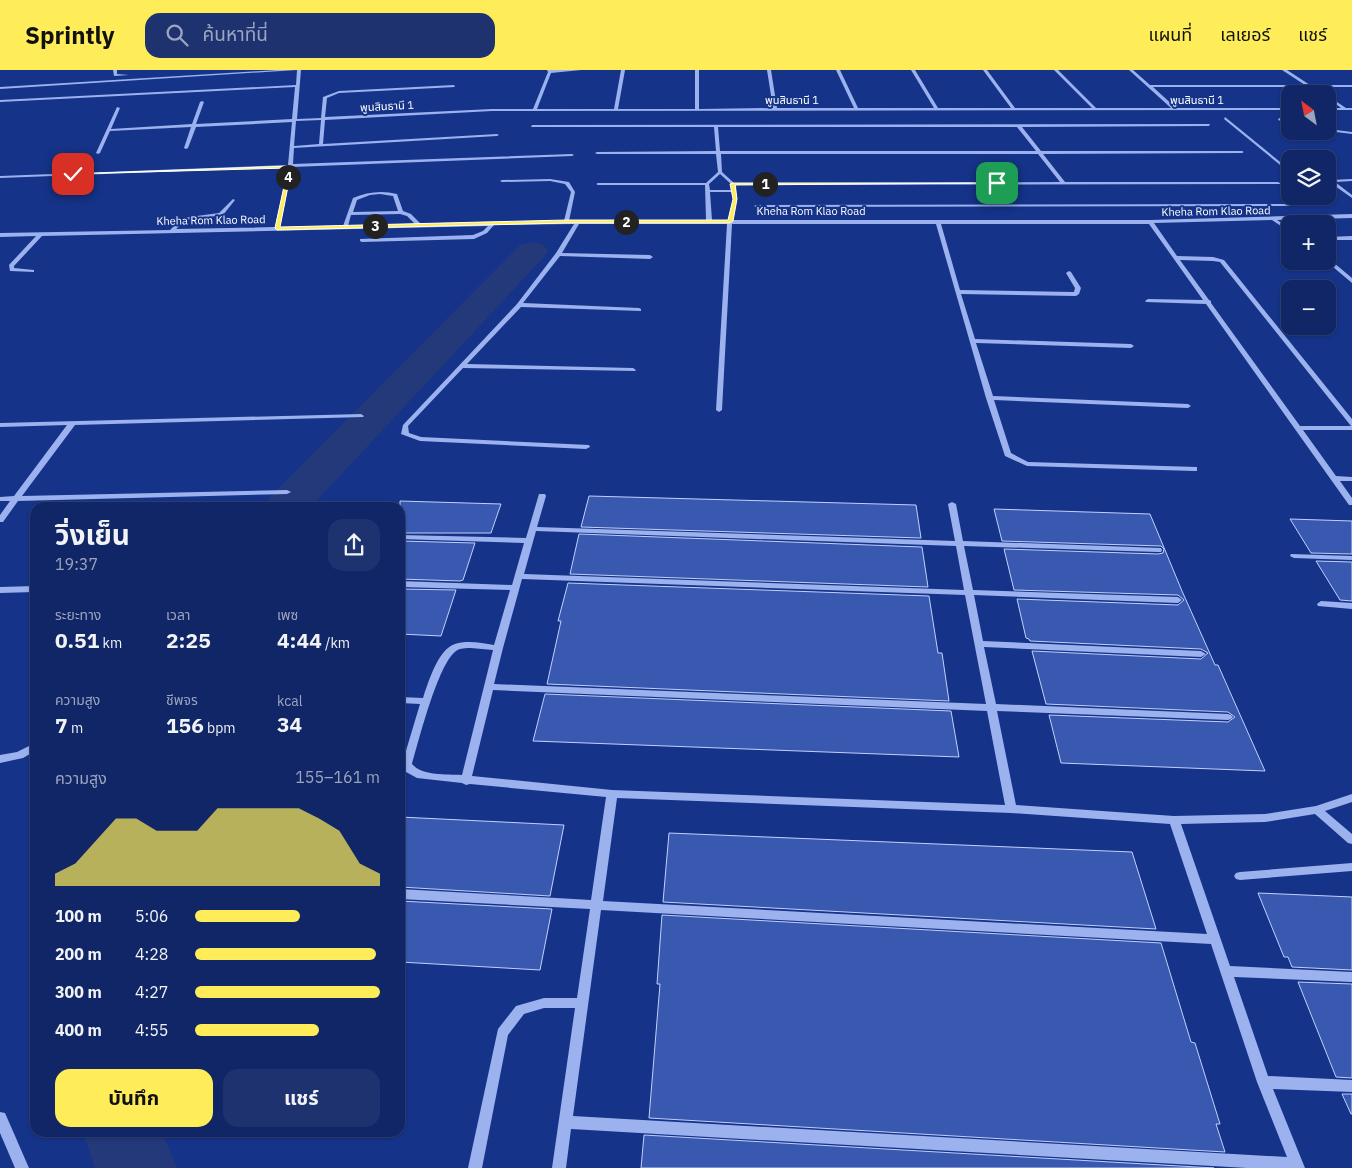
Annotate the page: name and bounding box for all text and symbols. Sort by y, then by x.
search box [145,13,495,58]
text: Sprintly [25,19,115,51]
icon: search [163,21,191,49]
text: ค้นหาที่นี่ [203,22,268,46]
text: แผนที่ [1148,23,1192,46]
text: เลเยอร์ [1220,23,1270,46]
text: แชร์ [1298,23,1327,46]
north arrow [1281,85,1336,140]
map controls [1281,85,1336,335]
street label: พูนสินธานี 1 [765,93,819,107]
street label: พูนสินธานี 1 [1170,93,1224,107]
street label: พูนสินธานี 1 [360,98,415,114]
button: layers [1281,150,1336,205]
pin [52,153,94,195]
icon: check [59,160,87,188]
pin [976,162,1018,204]
pin: 4 [276,164,300,190]
text: 4 [284,168,293,186]
icon: arrive [983,169,1011,197]
pin: 1 [752,172,778,196]
text: 1 [761,175,770,193]
street label: Kheha Rom Klao Road [1161,203,1271,219]
street label: Kheha Rom Klao Road [756,204,866,218]
pin: 2 [614,210,638,234]
street label: Kheha Rom Klao Road [156,212,266,228]
text: 2 [622,213,631,231]
pin: 3 [362,214,388,238]
button: + [1281,215,1336,270]
text: 3 [371,217,380,235]
button: − [1281,280,1336,335]
text: วิ่งเย็น [55,516,130,553]
button: share [328,519,380,571]
text: 19:37 [55,554,98,574]
text: ระยะทาง [55,606,101,624]
text: เวลา [166,606,191,624]
text: เพซ [277,606,298,624]
text: 0.51 [55,626,99,654]
text: 2:25 [166,626,211,654]
text: 4:44 [277,626,322,654]
text: km [99,634,122,652]
text: /km [322,634,350,652]
text: ความสูง [55,691,100,709]
text: ชีพจร [166,691,198,709]
text: kcal [277,692,302,710]
text: 34 [277,710,302,738]
text: 7 [55,711,68,739]
text: 156 [166,711,204,739]
text: m [68,719,83,737]
text: bpm [204,719,236,737]
text: 155–161 m [295,767,380,787]
text: ความสูง [55,768,107,788]
text: 100 m [55,906,102,926]
text: 5:06 [135,906,168,926]
text: 200 m [55,944,102,964]
text: 4:28 [135,944,168,964]
text: 300 m [55,982,102,1002]
text: 4:27 [135,982,168,1002]
text: 400 m [55,1020,102,1040]
text: 4:55 [135,1020,168,1040]
button: บันทึก [55,1069,213,1127]
button: แชร์ [223,1069,380,1127]

